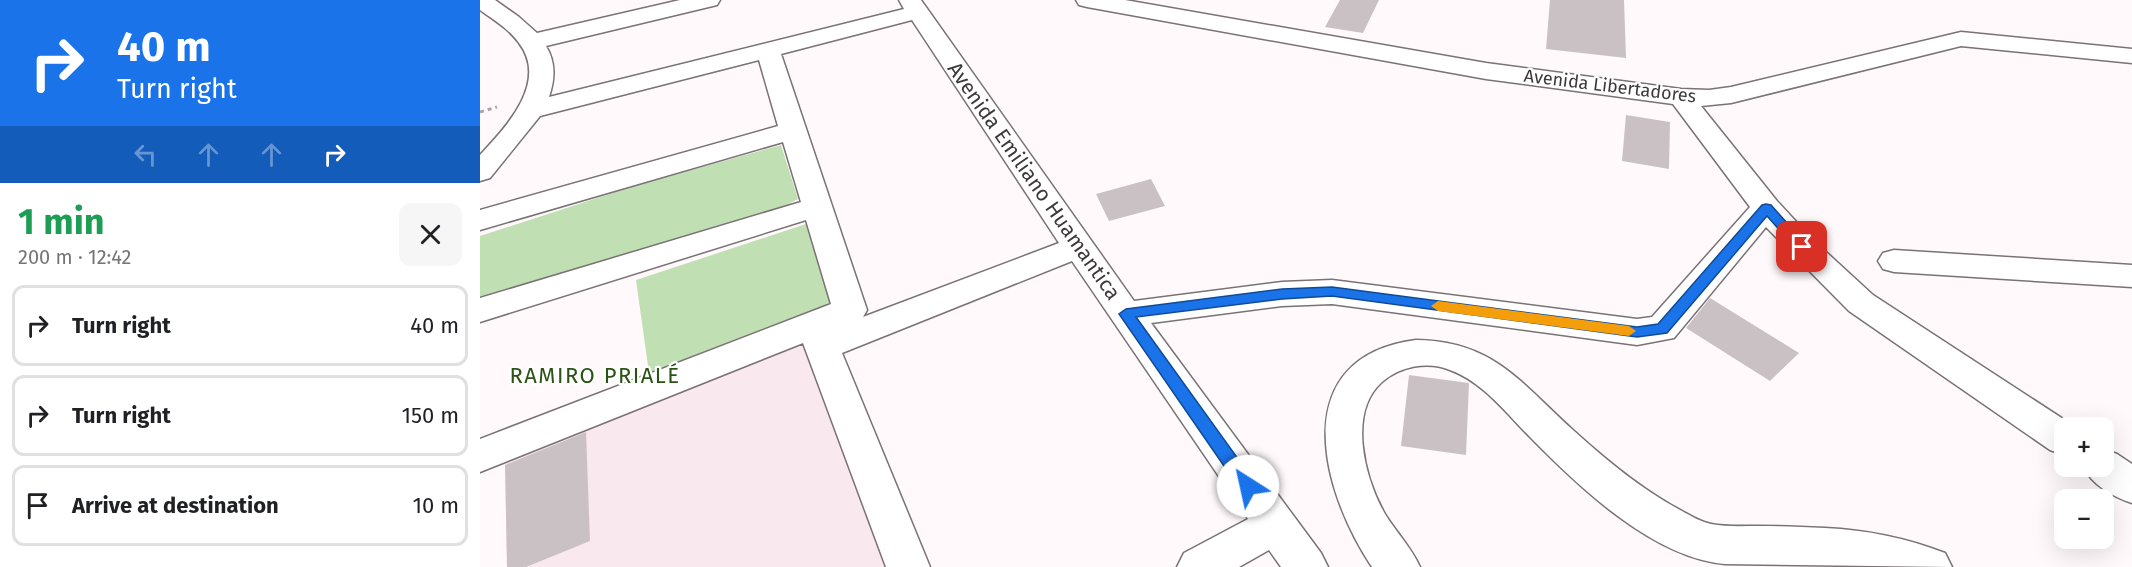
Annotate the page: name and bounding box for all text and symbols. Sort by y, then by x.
text: 40 m [117,22,211,72]
icon: right [18,24,96,102]
street label: Avenida Emiliano Huamantica [942,57,1126,305]
street label: Avenida Libertadores [1523,65,1697,107]
text: Turn right [117,73,237,105]
icon: left [129,138,162,171]
icon: ahead [192,138,225,171]
icon: ahead [255,138,288,171]
icon: right [318,138,351,171]
text: 1 min [18,200,105,244]
button: close [399,203,462,266]
pin [1776,221,1827,272]
icon: arrive [1785,230,1818,263]
text: 200 m · 12:42 [18,245,131,269]
icon: right [21,309,54,342]
text: Turn right [72,312,171,339]
text: 40 m [410,312,459,339]
district label: RAMIRO PRIALÉ [509,362,681,389]
icon: right [21,399,54,432]
text: Turn right [72,402,171,429]
text: 150 m [401,402,459,429]
map controls [2054,417,2114,549]
button: + [2054,417,2114,477]
position arrow [1216,454,1280,518]
icon: arrive [21,489,54,522]
button: − [2054,489,2114,549]
text: Arrive at destination [72,492,279,519]
text: 10 m [413,492,459,519]

